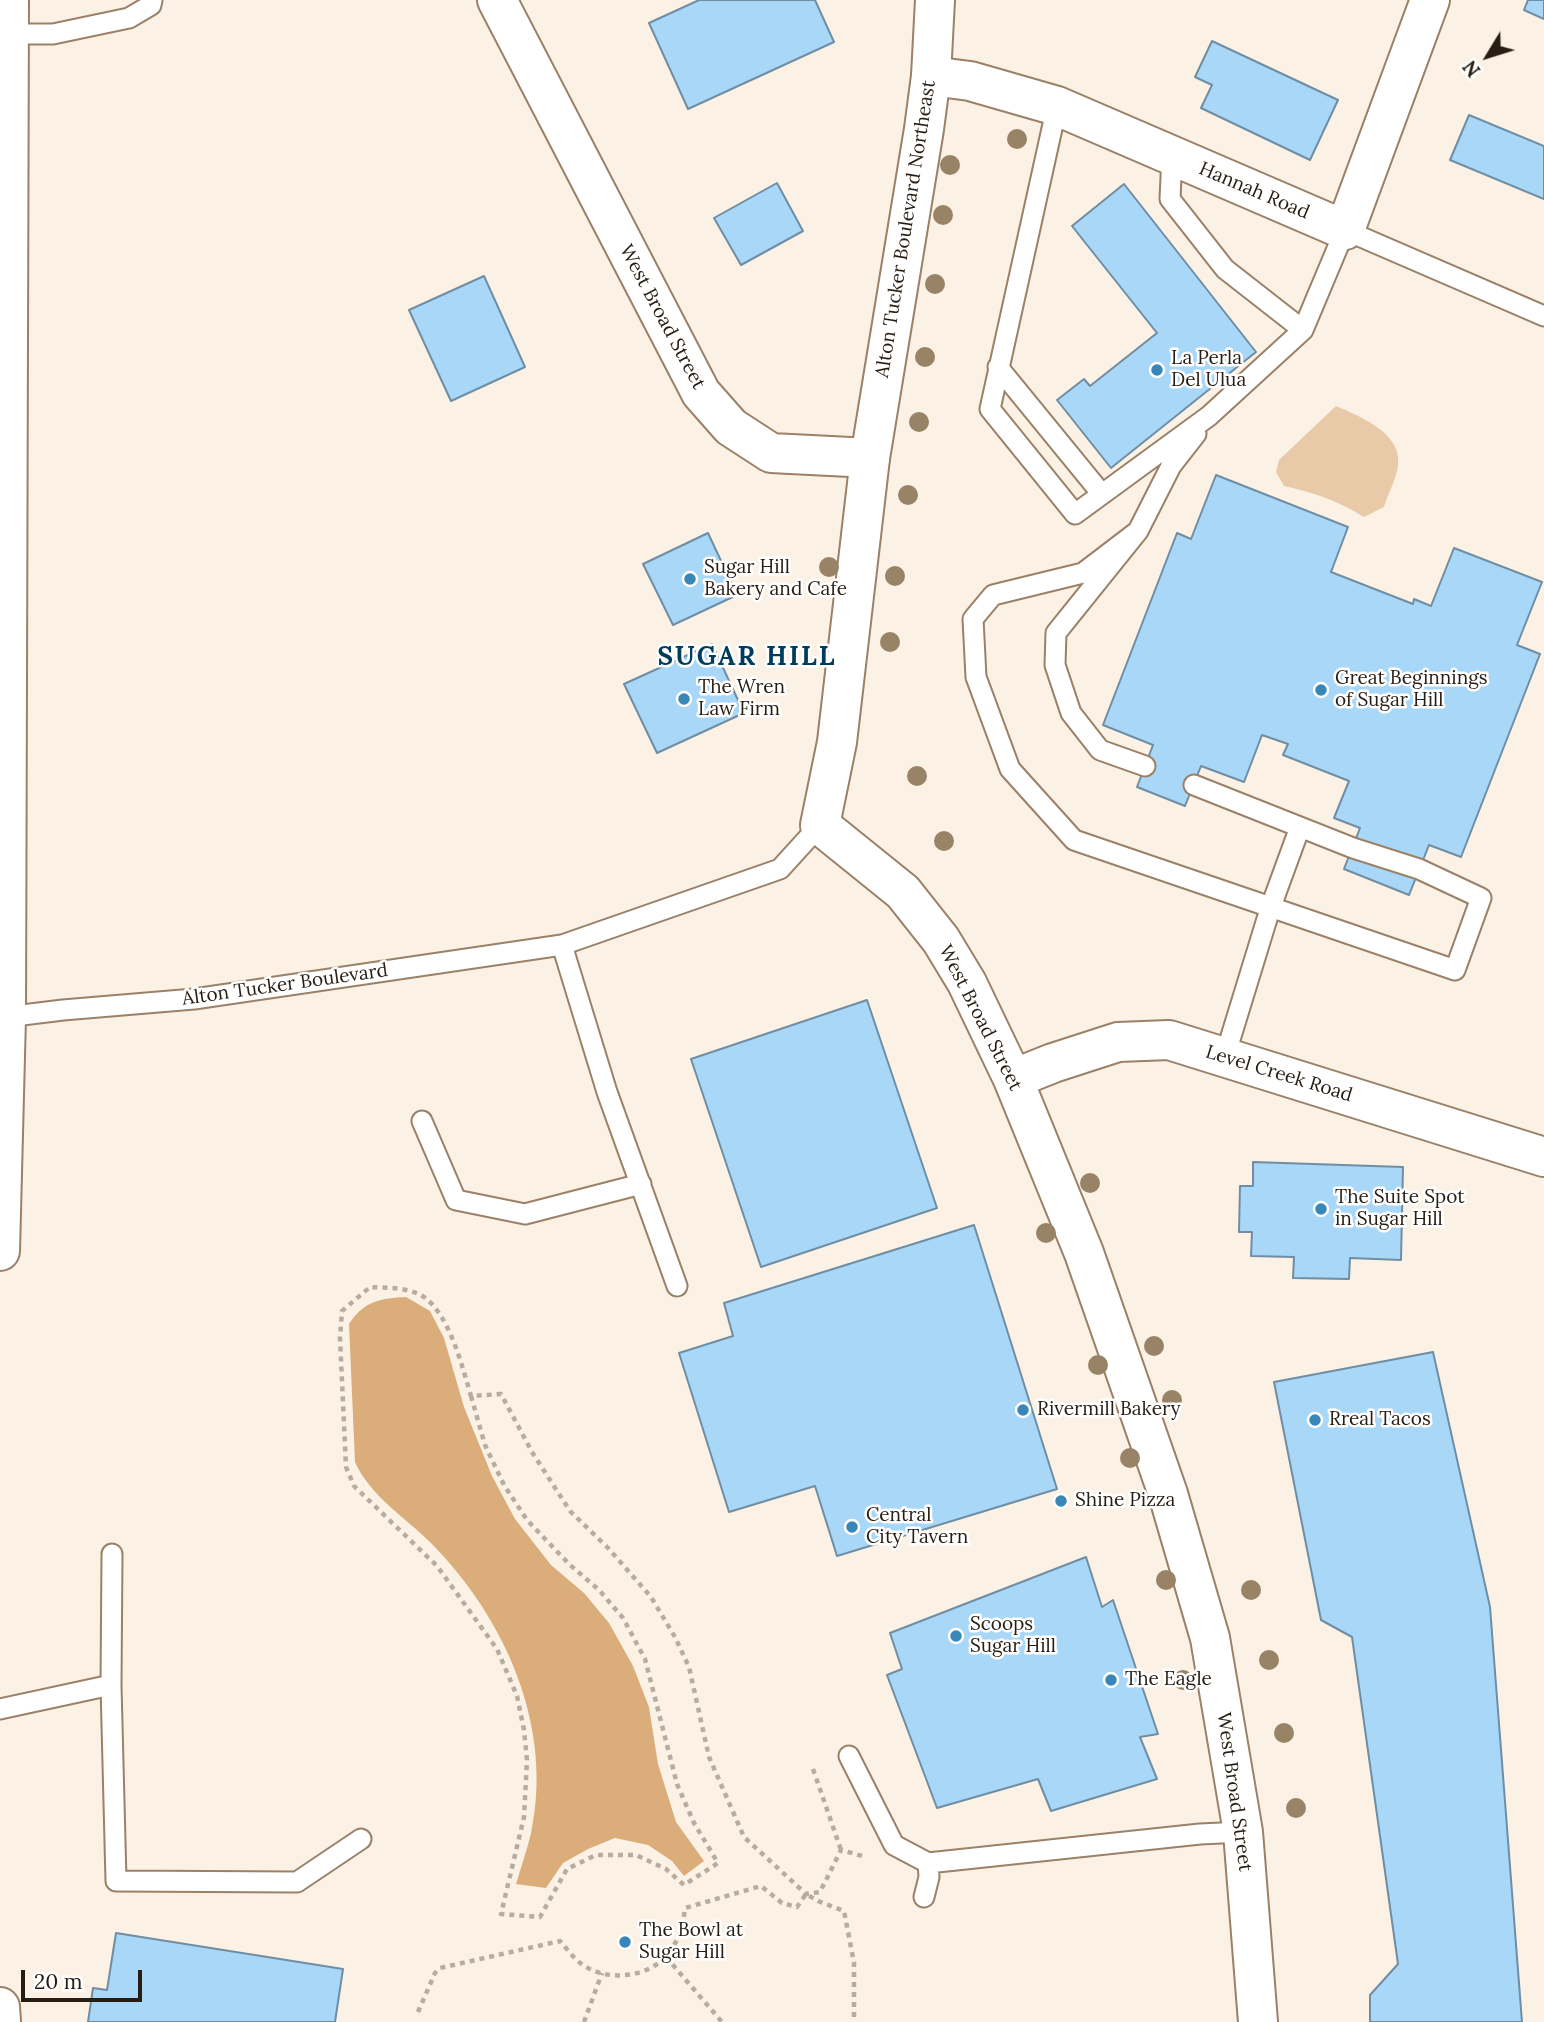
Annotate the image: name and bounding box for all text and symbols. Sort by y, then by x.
north arrow [1453,21,1523,91]
text: N [1457,56,1485,82]
street label: Alton Tucker Boulevard Northeast [871,79,941,379]
street label: Hannah Road [1195,157,1313,225]
street label: West Broad Street [614,241,710,393]
place label: La Perla Del Ulua [1171,348,1246,392]
marker: La Perla Del Ulua [1149,362,1165,378]
place label: Sugar Hill Bakery and Cafe [704,557,847,601]
marker: Sugar Hill Bakery and Cafe [682,571,698,587]
district label: SUGAR HILL [659,642,835,674]
place label: Great Beginnings of Sugar Hill [1335,668,1487,712]
place label: The Wren Law Firm [698,677,785,721]
marker: Great Beginnings of Sugar Hill [1313,682,1329,698]
marker: The Wren Law Firm [676,691,692,707]
street label: West Broad Street [933,941,1027,1095]
street label: Alton Tucker Boulevard [181,959,389,1011]
street label: Level Creek Road [1203,1041,1355,1107]
place label: The Suite Spot in Sugar Hill [1335,1187,1465,1231]
marker: The Suite Spot in Sugar Hill [1313,1201,1329,1217]
place label: Rivermill Bakery [1037,1399,1181,1421]
marker: Rivermill Bakery [1015,1402,1031,1418]
place label: Rreal Tacos [1329,1409,1431,1431]
marker: Rreal Tacos [1307,1412,1323,1428]
place label: Shine Pizza [1075,1490,1175,1512]
marker: Shine Pizza [1053,1493,1069,1509]
place label: Central City Tavern [866,1505,968,1549]
marker: Central City Tavern [844,1519,860,1535]
place label: Scoops Sugar Hill [970,1614,1056,1658]
marker: Scoops Sugar Hill [948,1628,964,1644]
place label: The Eagle [1125,1669,1212,1691]
marker: The Eagle [1103,1672,1119,1688]
street label: West Broad Street [1212,1711,1256,1873]
place label: The Bowl at Sugar Hill [639,1920,743,1964]
marker: The Bowl at Sugar Hill [617,1934,633,1950]
scale bar [24,1955,145,1999]
text: 20 m [34,1968,83,1995]

